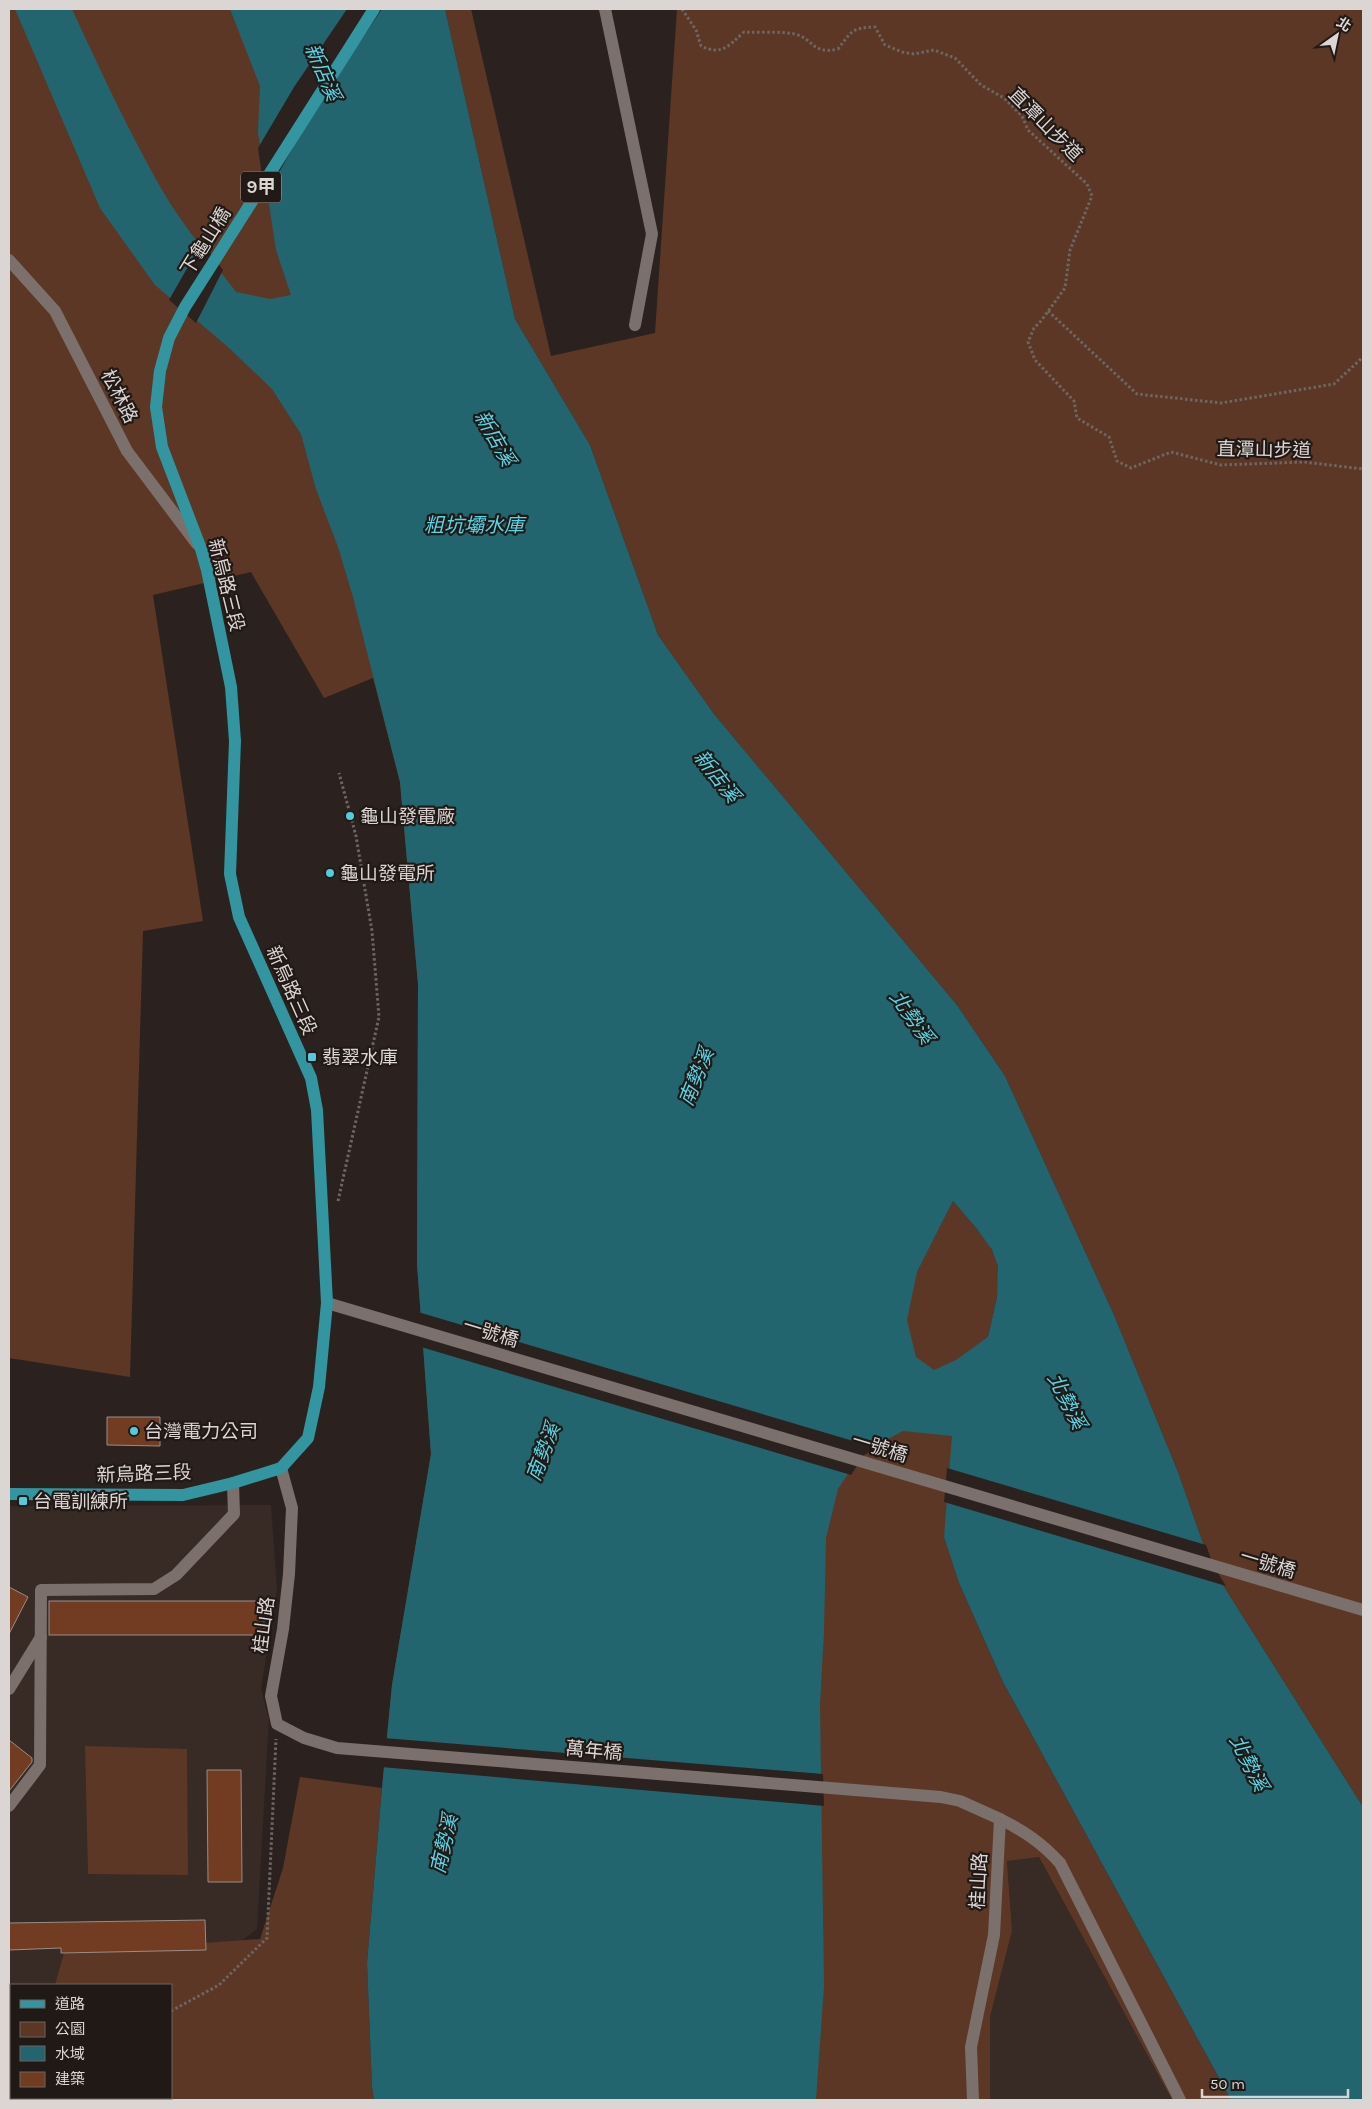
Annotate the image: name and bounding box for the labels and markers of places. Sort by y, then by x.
place label: 龜山發電廠 [360,806,455,828]
marker: 龜山發電廠 [344,810,356,822]
place label: 龜山發電所 [340,863,435,885]
marker: 龜山發電所 [324,867,336,879]
place label: 翡翠水庫 [322,1047,398,1069]
marker: 翡翠水庫 [306,1051,318,1063]
place label: 台灣電力公司 [144,1421,258,1443]
marker: 台灣電力公司 [128,1425,140,1437]
place label: 台電訓練所 [33,1491,128,1513]
marker: 台電訓練所 [17,1495,29,1507]

